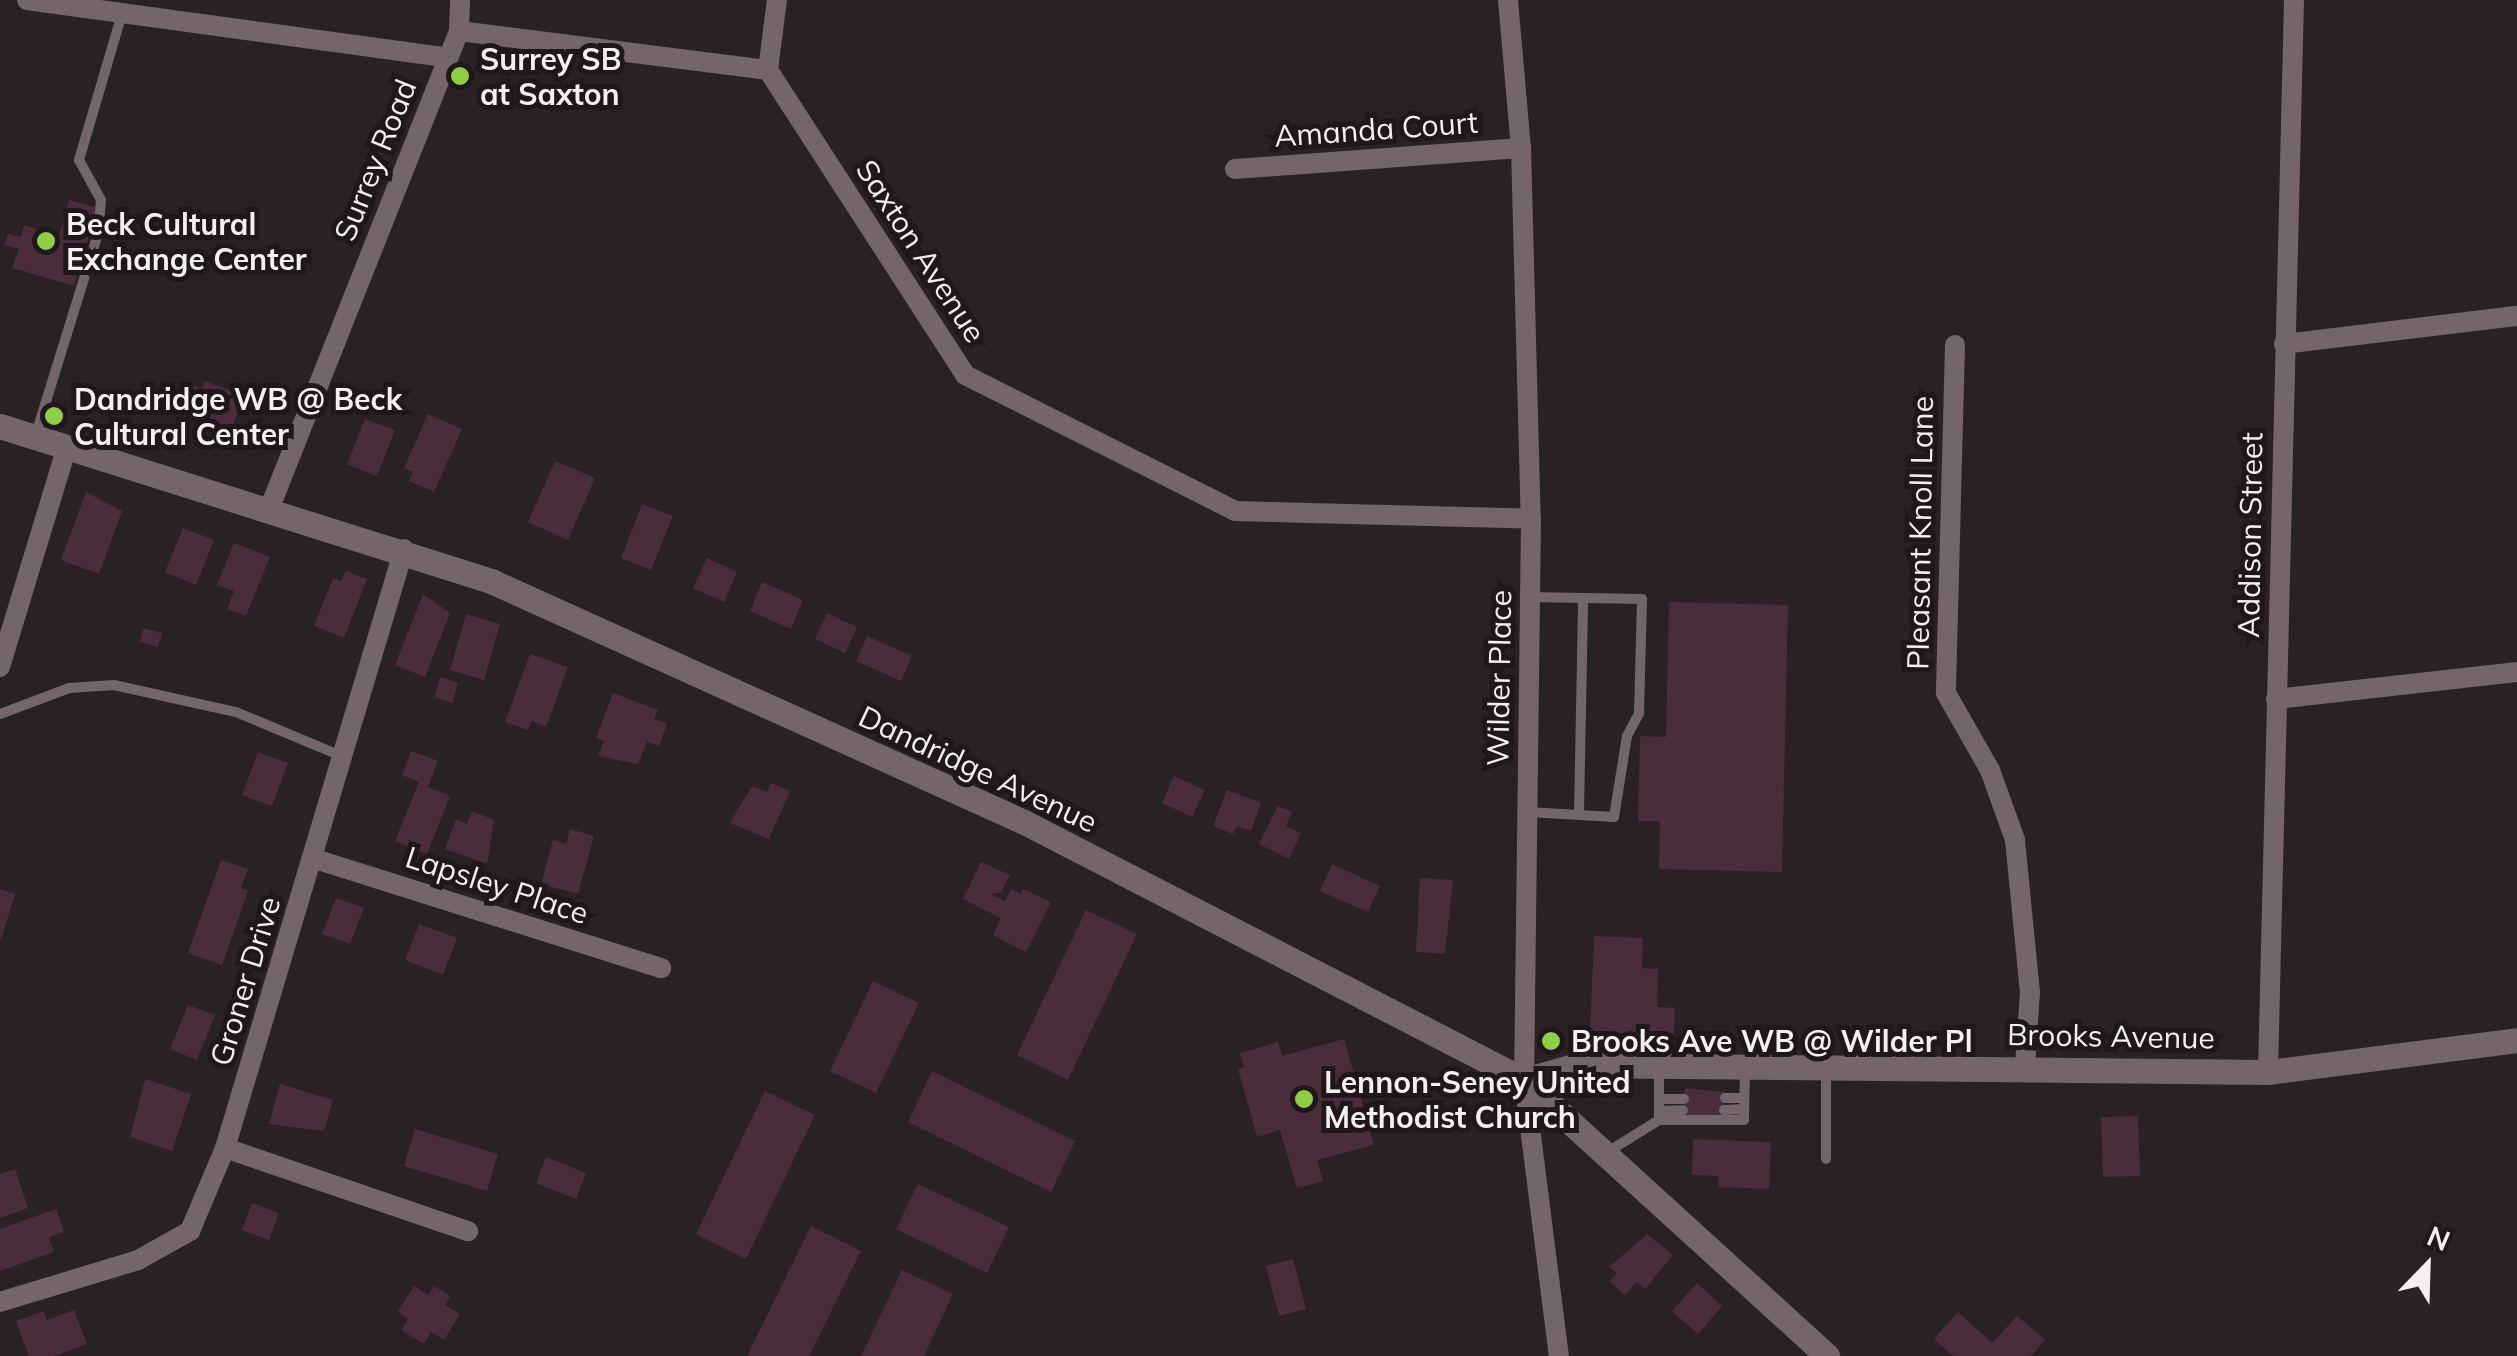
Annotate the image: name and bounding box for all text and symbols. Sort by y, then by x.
place label: Surrey SB at Saxton [480,41,621,112]
marker: Surrey SB at Saxton [449,65,471,87]
street label: Surrey Road [326,74,424,246]
street label: Amanda Court [1273,104,1479,154]
street label: Saxton Avenue [849,153,993,349]
place label: Beck Cultural Exchange Center [66,206,307,276]
marker: Beck Cultural Exchange Center [35,230,57,252]
place label: Dandridge WB @ Beck Cultural Center [74,381,402,452]
street label: Pleasant Knoll Lane [1900,396,1940,670]
marker: Dandridge WB @ Beck Cultural Center [43,405,65,427]
street label: Addison Street [2230,432,2270,638]
street label: Wilder Place [1479,590,1519,766]
street label: Dandridge Avenue [853,698,1103,840]
street label: Lapsley Place [401,839,593,931]
street label: Groner Drive [202,892,288,1070]
street label: Brooks Avenue [2007,1016,2215,1056]
place label: Brooks Ave WB @ Wilder Pl [1571,1023,1973,1059]
marker: Brooks Ave WB @ Wilder Pl [1540,1030,1562,1052]
place label: Lennon-Seney United Methodist Church [1324,1064,1631,1134]
marker: Lennon-Seney United Methodist Church [1293,1088,1315,1110]
north arrow [2377,1216,2477,1316]
text: N [2422,1218,2455,1258]

